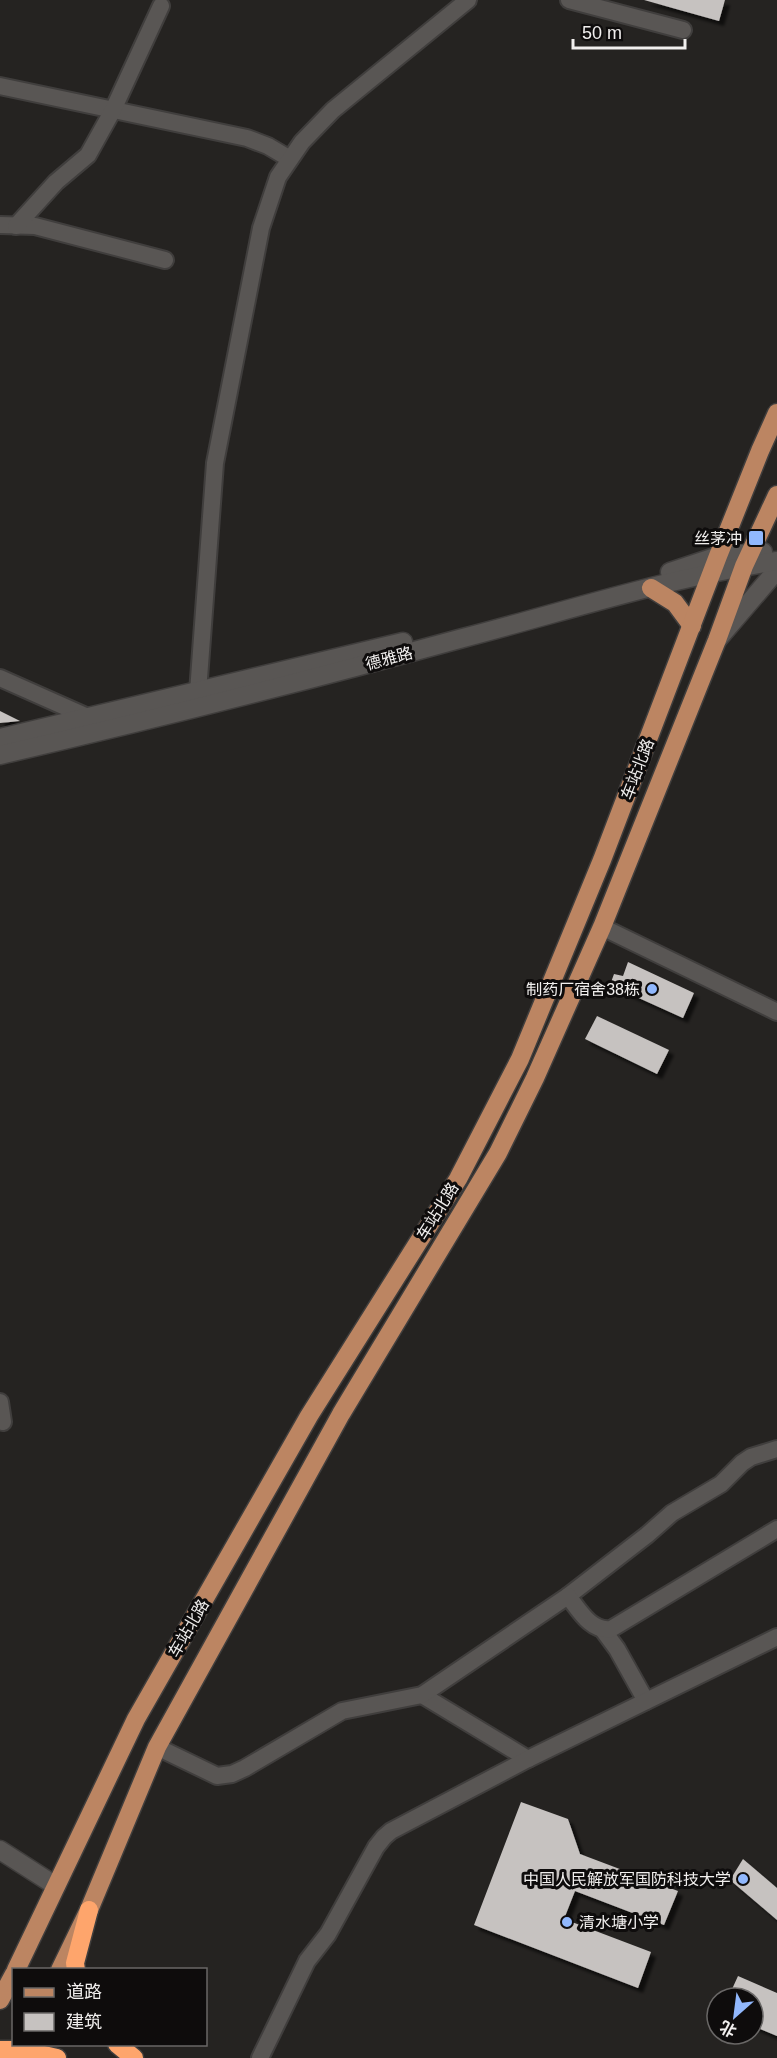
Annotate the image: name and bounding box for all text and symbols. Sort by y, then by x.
scale bar [573,12,686,50]
text: 50 m [582,23,622,43]
marker: 丝茅冲 [747,529,765,547]
place label: 丝茅冲 [694,530,742,547]
street label: 德雅路 [364,644,415,673]
street label: 车站北路 [618,736,657,802]
place label: 制药厂宿舍38栋 [526,981,640,998]
marker: 制药厂宿舍38栋 [645,982,659,996]
street label: 车站北路 [413,1180,462,1243]
street label: 车站北路 [165,1596,212,1660]
place label: 中国人民解放军国防科技大学 [523,1871,731,1888]
marker: 中国人民解放军国防科技大学 [736,1872,750,1886]
place label: 清水塘小学 [579,1914,659,1931]
marker: 清水塘小学 [560,1915,574,1929]
legend [12,1968,207,2046]
text: 道路 [66,1982,102,2002]
north arrow [705,1986,765,2046]
text: 建筑 [66,2012,102,2032]
text: 北 [717,2018,739,2040]

